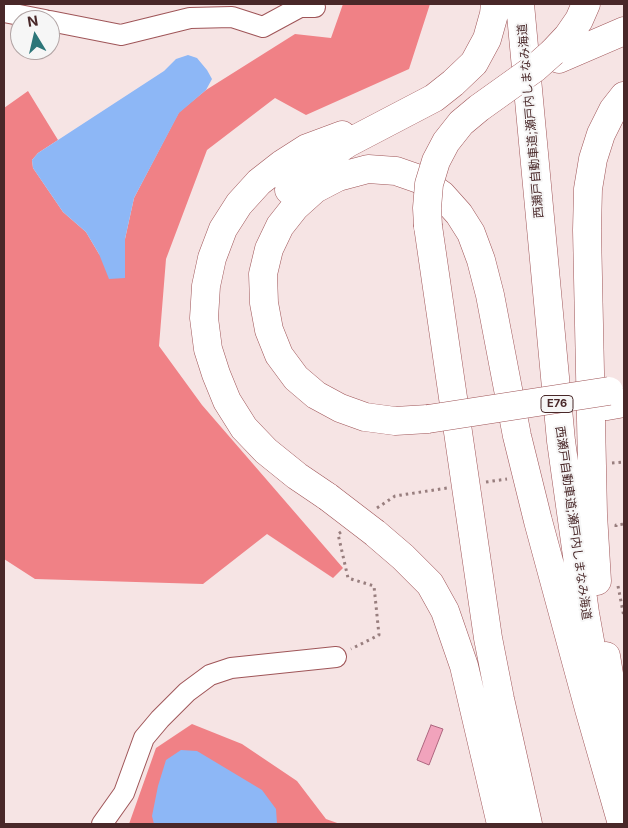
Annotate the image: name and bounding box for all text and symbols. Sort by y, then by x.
north arrow [10,10,60,60]
text: N [26,11,39,30]
street label: 西瀬戸自動車道;瀬戸内しまなみ海道 [515,23,547,219]
road number: E76 [541,396,573,412]
street label: 西瀬戸自動車道;瀬戸内しまなみ海道 [552,425,594,621]

